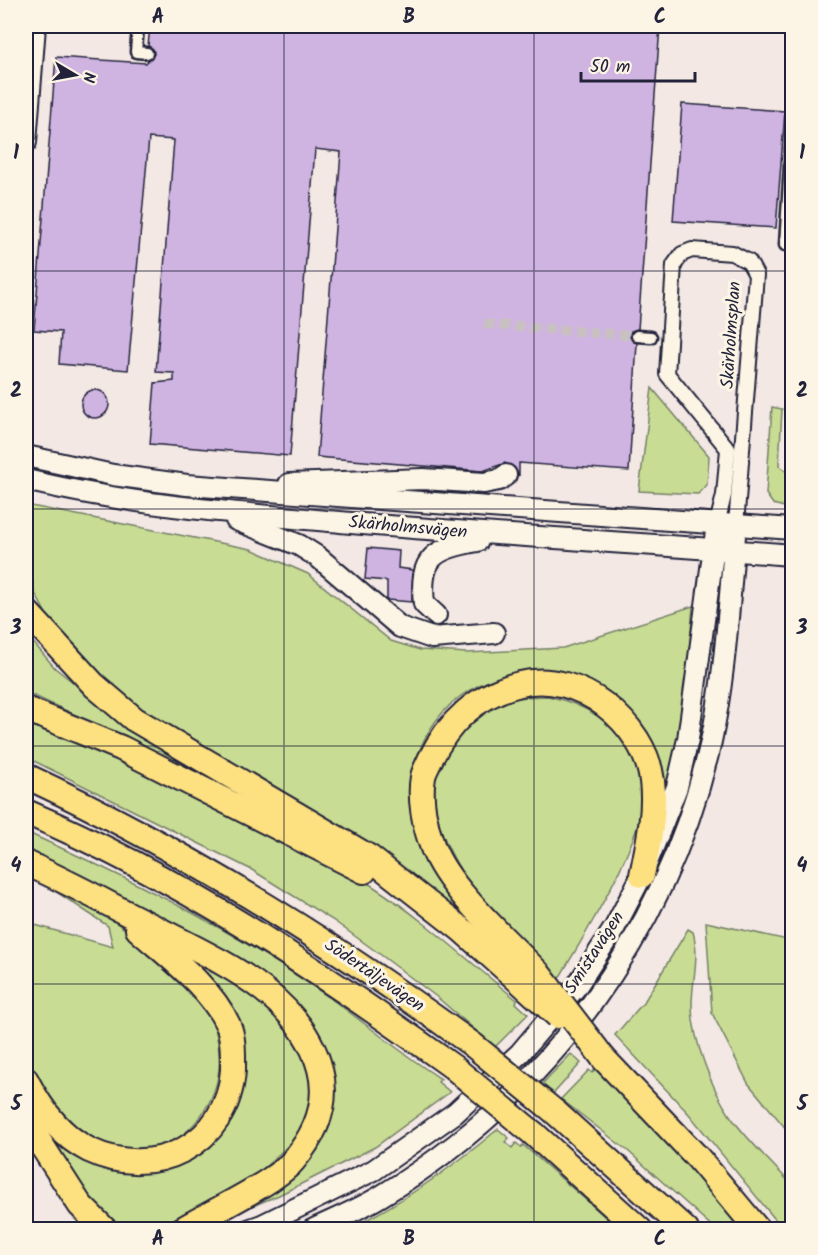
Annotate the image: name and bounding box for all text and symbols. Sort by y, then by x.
text: A [152,2,164,34]
text: B [403,2,415,34]
text: C [654,2,666,34]
north arrow [45,45,105,105]
scale bar [581,45,695,83]
text: 50 m [590,53,630,82]
text: N [75,70,101,84]
text: 1 [13,138,19,170]
text: 1 [799,138,805,170]
street label: Skärholmsplan [714,280,750,390]
text: 2 [10,376,22,408]
text: 2 [796,376,808,408]
street label: Skärholmsvägen [347,508,469,548]
text: 3 [10,613,22,645]
text: 3 [796,613,808,645]
text: 4 [11,851,22,883]
text: 4 [797,851,808,883]
street label: Smistavägen [557,906,633,1000]
street label: Södertäljevägen [318,932,430,1020]
text: 5 [10,1089,23,1121]
text: 5 [796,1089,809,1121]
text: A [152,1224,164,1255]
text: B [403,1224,415,1255]
text: C [654,1224,666,1255]

